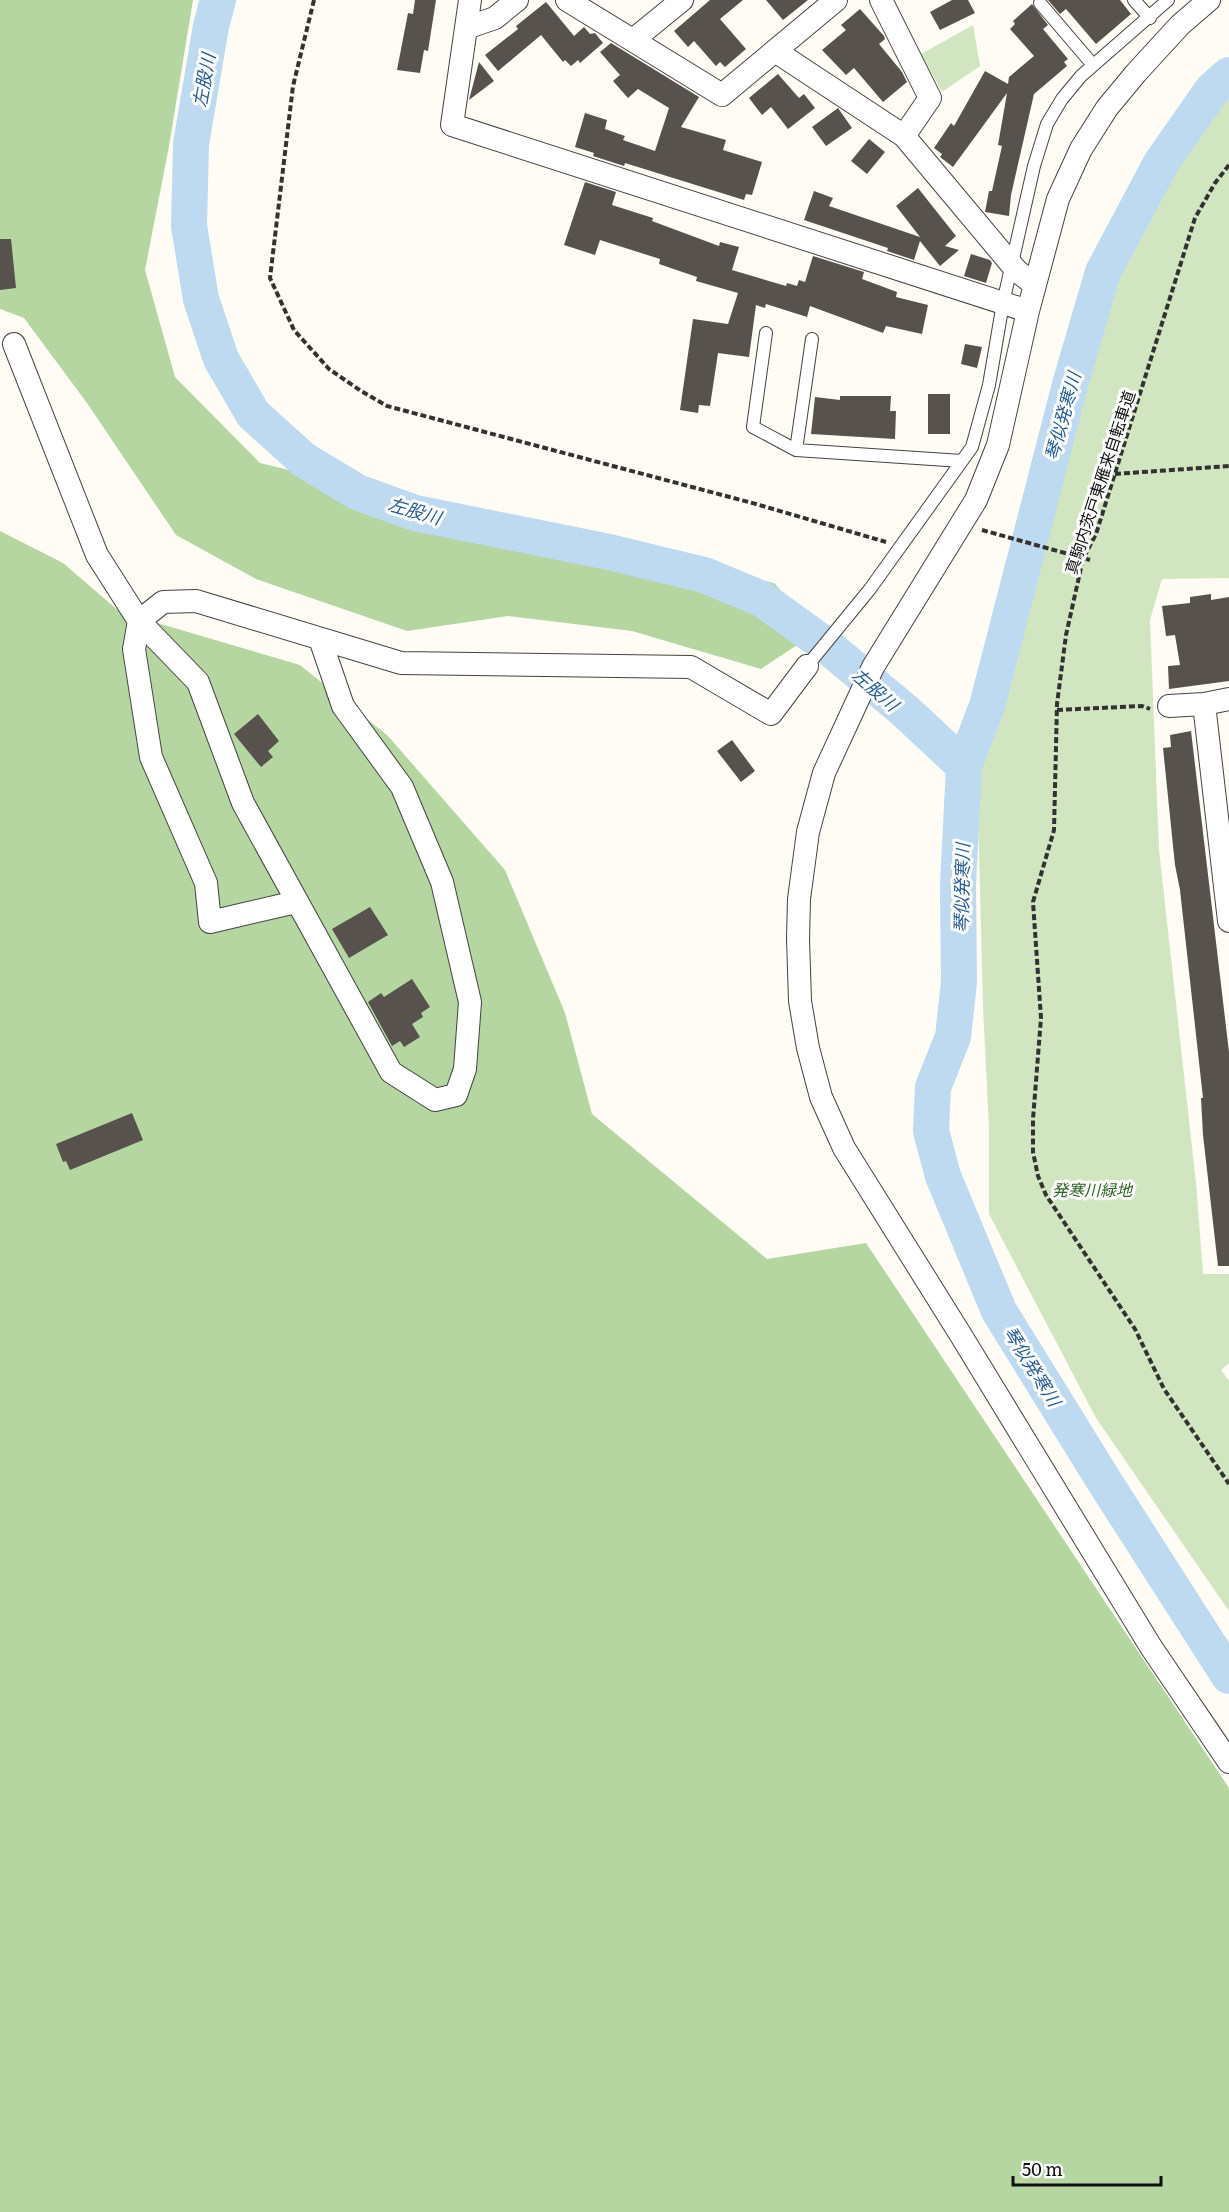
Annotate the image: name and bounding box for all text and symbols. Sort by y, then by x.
water label: 左股川 [185,49,221,109]
water label: 琴似発寒川 [1037,367,1087,463]
street label: 真駒内茨戸東雁来自転車道 [1058,387,1140,577]
water label: 左股川 [385,490,447,531]
water label: 左股川 [847,661,907,718]
water label: 琴似発寒川 [947,841,975,933]
park label: 発寒川緑地 [1052,1177,1134,1201]
water label: 琴似発寒川 [998,1321,1069,1413]
scale bar [1013,2149,1162,2187]
text: 50 m [1022,2155,1063,2182]

